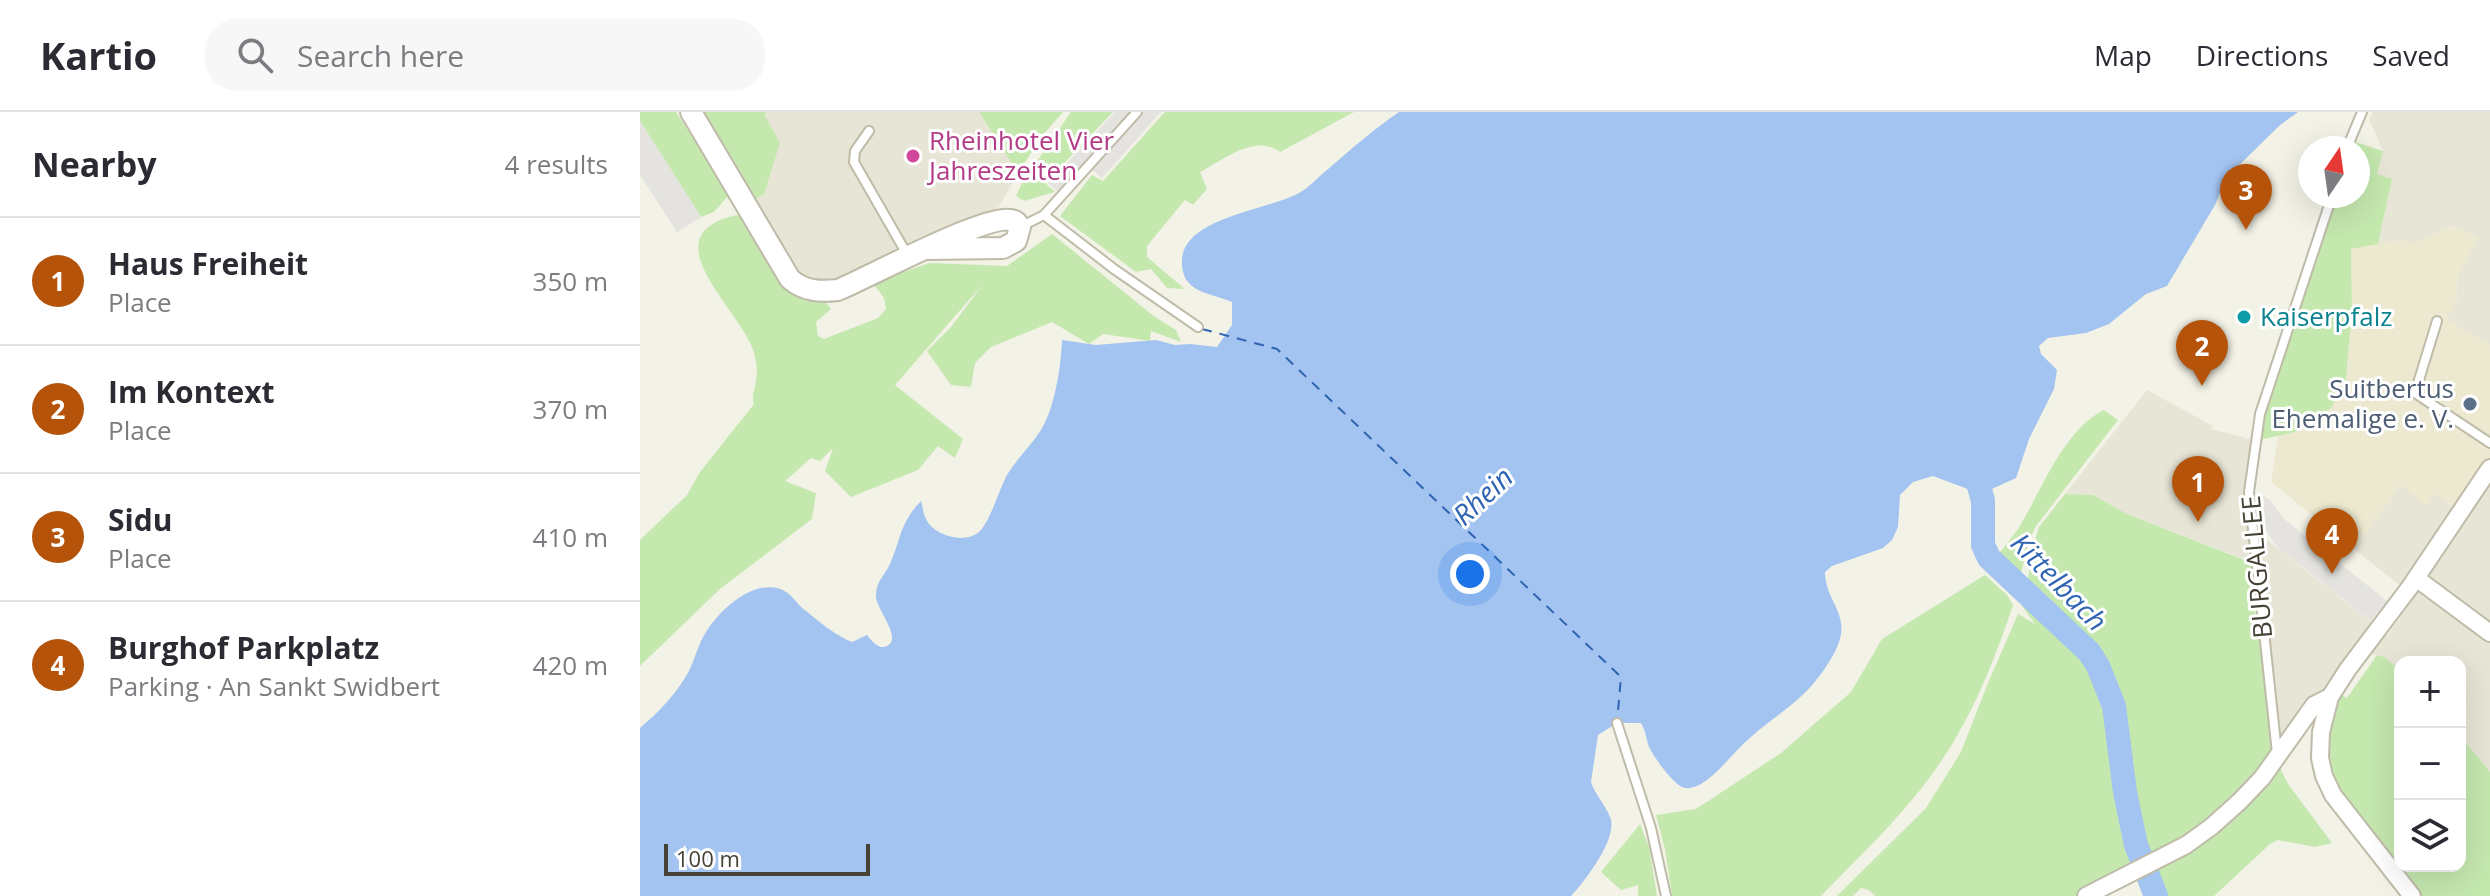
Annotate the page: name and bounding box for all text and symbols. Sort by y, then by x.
search box [205,19,765,91]
text: Kartio [40,29,157,81]
icon: search [233,33,277,77]
text: Search here [297,35,464,76]
text: Map [2094,36,2152,74]
text: Directions [2196,36,2328,74]
text: Saved [2372,36,2450,74]
place label: Rheinhotel Vier Jahreszeiten [926,122,1115,188]
north arrow [2298,136,2370,208]
text: Nearby [32,141,157,187]
text: 4 results [505,146,608,182]
marker: Rheinhotel Vier Jahreszeiten [904,147,922,165]
pin: 3 [2220,164,2272,230]
text: Haus Freiheit [108,243,308,284]
text: 1 [51,263,65,299]
text: 350 m [533,263,608,299]
text: Place [108,284,172,320]
place label: Kaiserpfalz [2260,298,2392,334]
marker: Kaiserpfalz [2235,308,2253,326]
pin: 2 [2176,320,2228,386]
place label: Suitbertus Ehemalige e. V. [2271,370,2454,436]
text: Im Kontext [108,371,275,412]
text: 2 [51,391,65,427]
text: 370 m [533,391,608,427]
marker: Suitbertus Ehemalige e. V. [2461,395,2479,413]
text: Place [108,412,172,448]
pin: 1 [2172,456,2224,522]
water label: Rhein [1444,458,1521,533]
street label: BURGALLEE [2232,494,2280,640]
text: Sidu [108,499,172,540]
pin: 4 [2306,508,2358,574]
text: 3 [51,519,65,555]
text: 410 m [533,519,608,555]
water label: Kittelbach [2003,524,2116,639]
text: Place [108,540,172,576]
your location [1450,554,1490,594]
text: Burghof Parkplatz [108,627,379,668]
text: 4 [51,647,65,683]
text: 420 m [533,647,608,683]
map controls [2394,656,2466,872]
button: + [2394,656,2466,728]
text: Parking · An Sankt Swidbert [108,668,440,704]
button: − [2394,728,2466,800]
button: layers [2394,800,2466,872]
scale bar [664,840,870,876]
text: 100 m [676,843,740,873]

